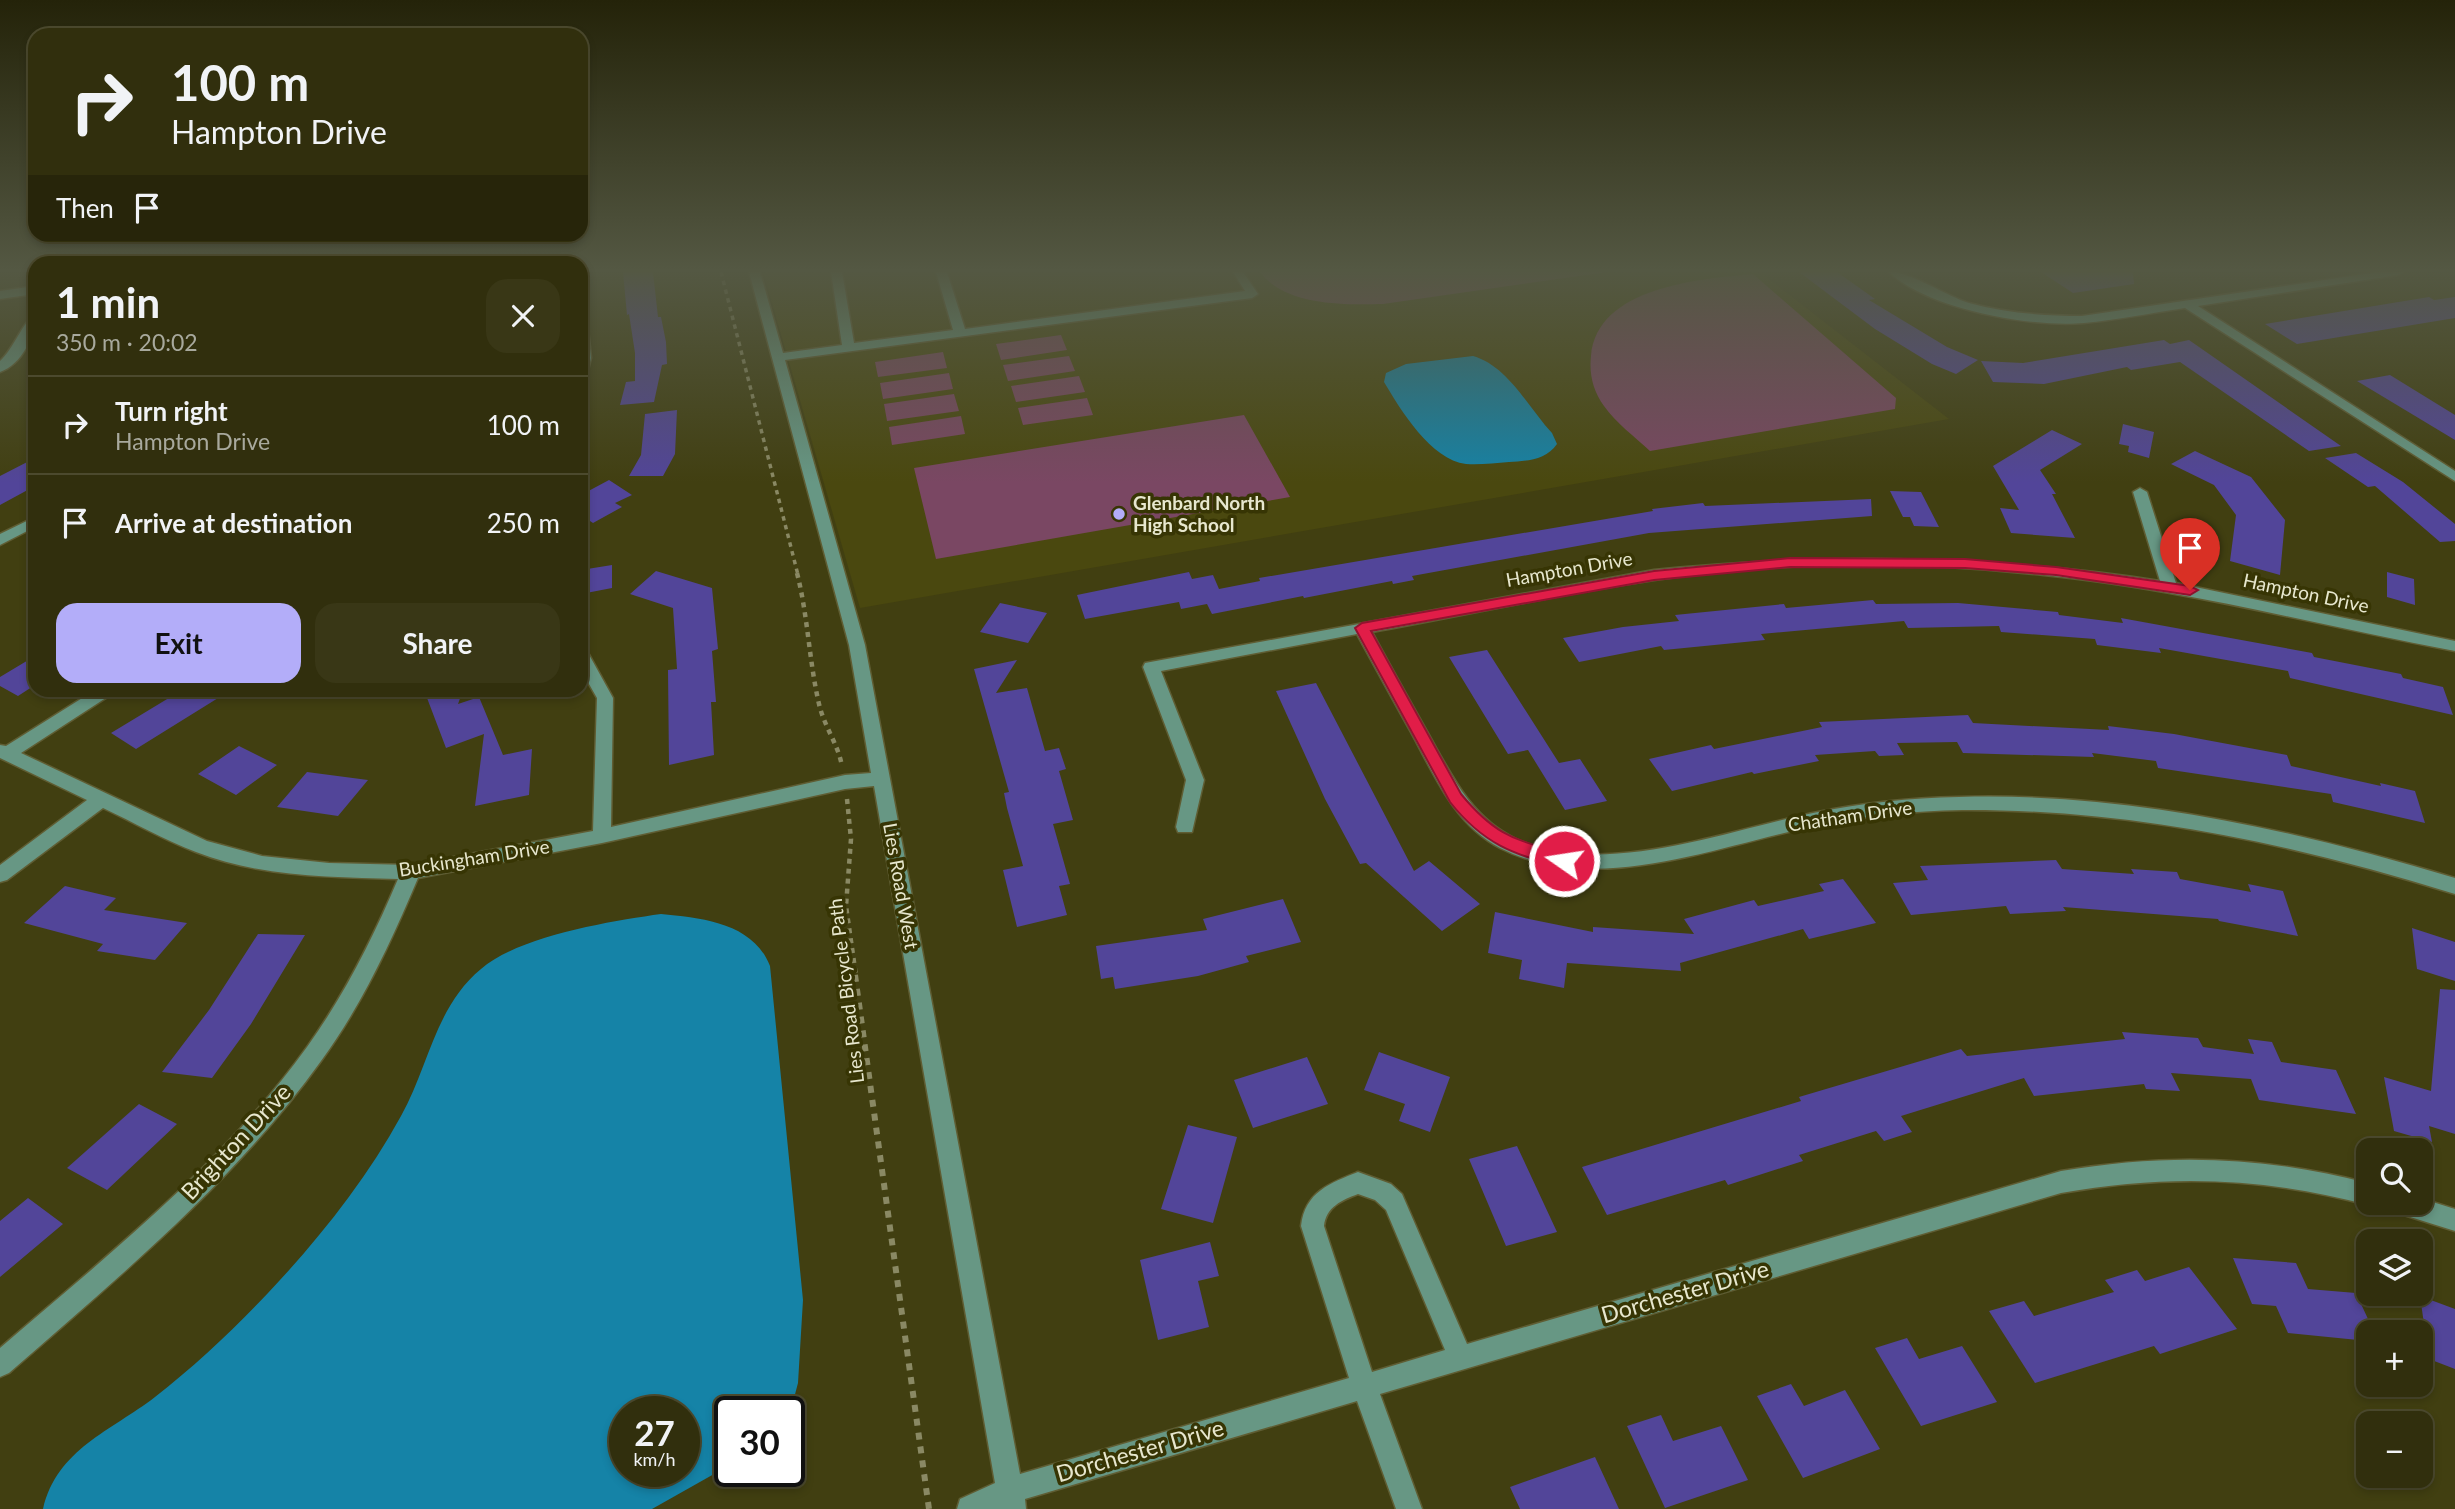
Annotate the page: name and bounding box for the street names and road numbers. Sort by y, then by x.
street label: Hampton Drive [1504,546,1634,591]
street label: Hampton Drive [2241,568,2371,617]
street label: Chatham Drive [1786,795,1914,836]
street label: Lies Road West [879,821,924,951]
street label: Buckingham Drive [397,834,551,881]
street label: Lies Road Bicycle Path [823,897,868,1085]
street label: Brighton Drive [175,1078,296,1205]
street label: Dorchester Drive [1598,1254,1772,1328]
street label: Dorchester Drive [1053,1413,1227,1487]

